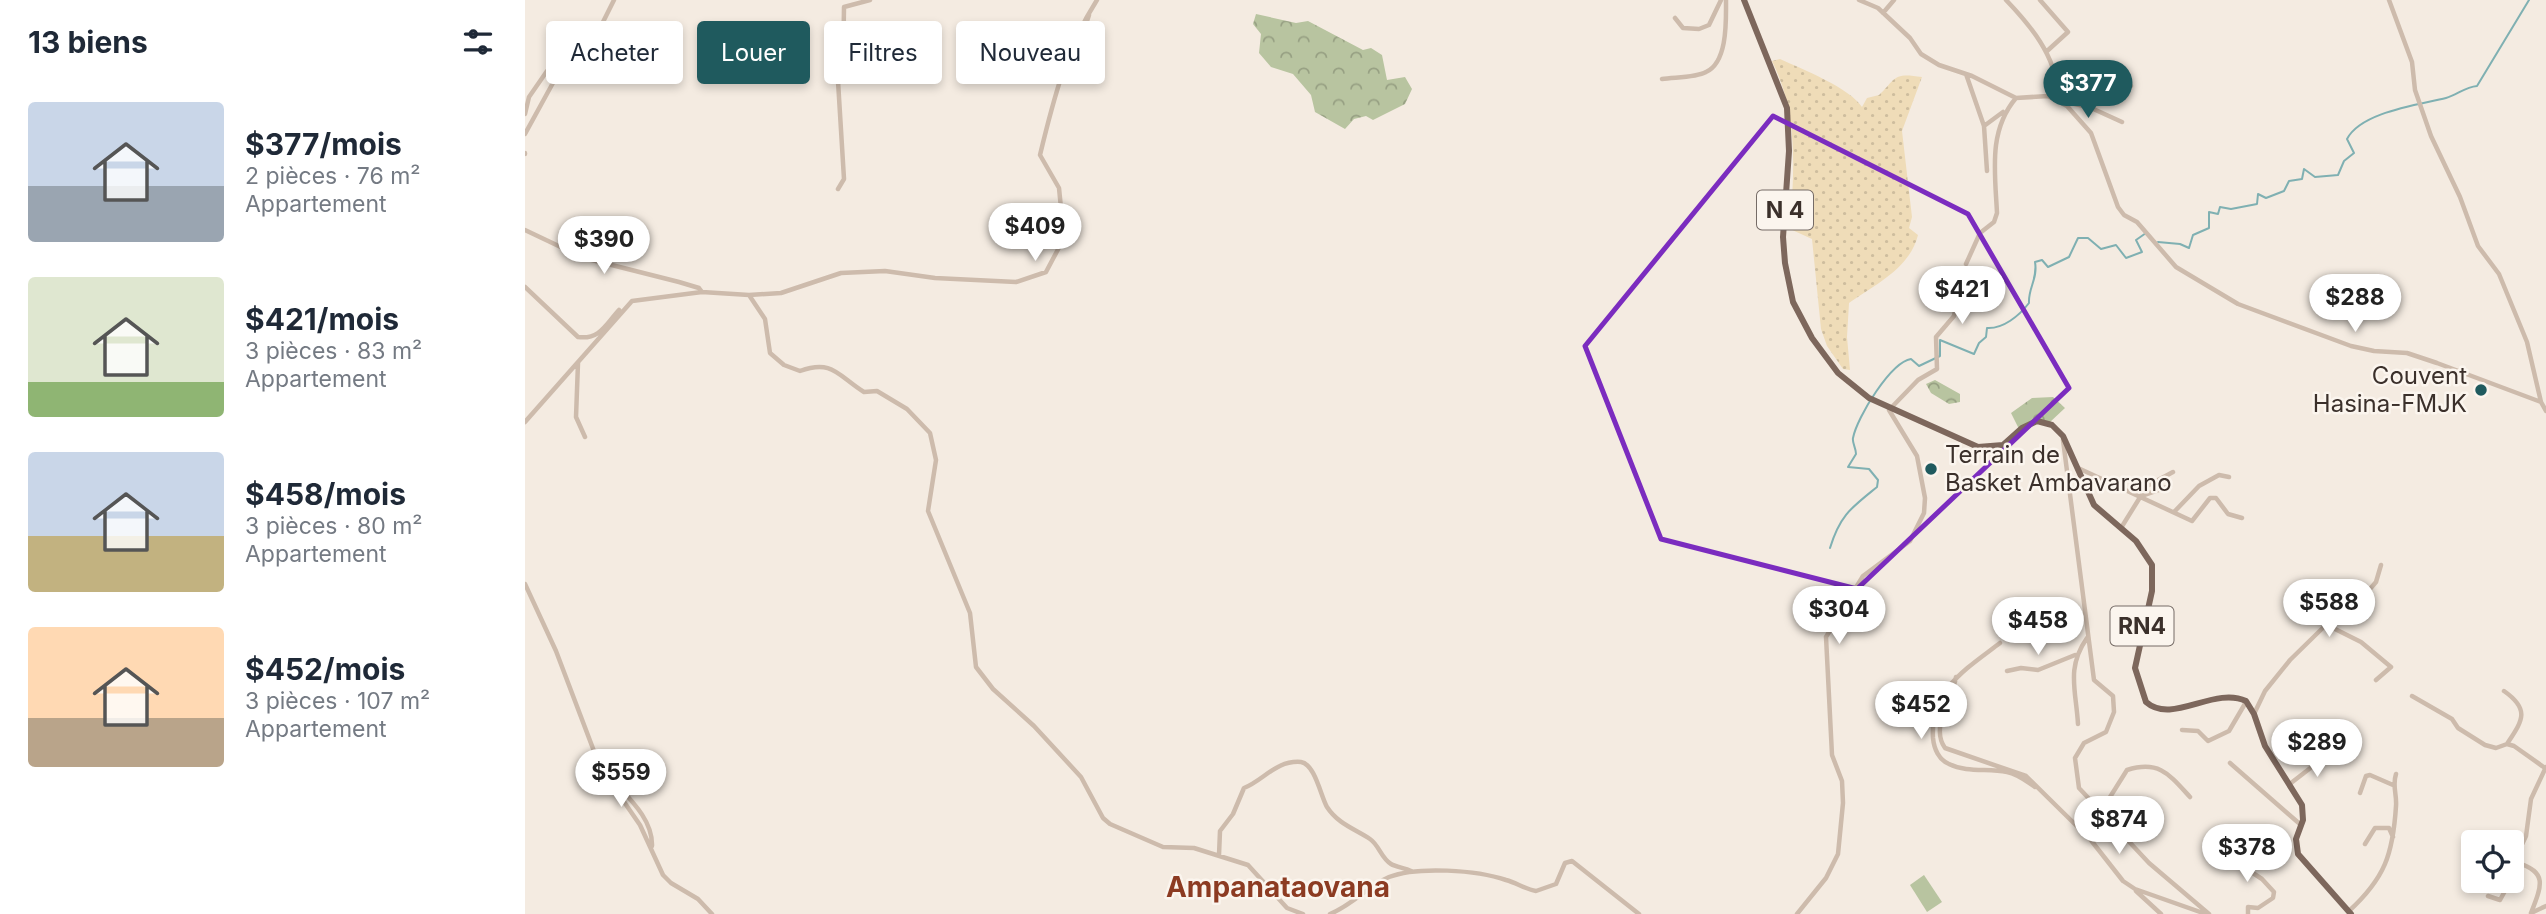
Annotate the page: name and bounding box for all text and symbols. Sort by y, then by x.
chip: Acheter [546,21,683,84]
chip: Louer [697,21,810,84]
chip: Filtres [824,21,942,84]
chip: Nouveau [956,21,1105,84]
icon: filters [459,23,497,61]
text: 13 biens [28,24,148,60]
pin: $377 [2047,60,2129,120]
text: $377 [2059,69,2117,97]
text: $377/mois [245,126,402,162]
icon: home [84,130,168,214]
text: 2 pièces · 76 m² [245,162,421,190]
text: Appartement [245,190,387,218]
road number: N 4 [1757,190,1813,230]
pin: $409 [994,204,1076,263]
text: $409 [1004,212,1066,240]
pin: $390 [563,216,645,276]
text: $390 [574,225,634,253]
pin: $421 [1921,266,2003,326]
pin: $288 [2314,274,2396,334]
text: $421 [1934,275,1990,303]
text: $288 [2325,283,2385,311]
text: $421/mois [245,301,399,337]
icon: home [84,305,168,389]
text: 3 pièces · 83 m² [245,337,422,365]
place label: Couvent Hasina-FMJK [2313,361,2467,418]
text: Appartement [245,365,387,393]
marker: Couvent Hasina-FMJK [2473,382,2489,398]
place label: Terrain de Basket Ambavarano [1945,440,2172,497]
marker: Terrain de Basket Ambavarano [1923,461,1939,477]
text: $458/mois [245,476,406,512]
icon: home [84,480,168,564]
text: 3 pièces · 80 m² [245,512,423,540]
text: Appartement [245,540,387,568]
pin: $588 [2288,580,2370,639]
pin: $304 [1798,586,1880,646]
text: $588 [2299,588,2359,616]
text: $304 [1809,595,1869,623]
pin: $458 [1997,598,2079,657]
text: $458 [2008,606,2068,634]
road number: RN4 [2111,606,2173,646]
text: $452/mois [245,651,405,687]
icon: home [84,655,168,739]
pin: $452 [1880,682,1962,741]
text: 3 pièces · 107 m² [245,687,430,715]
text: $452 [1891,690,1951,718]
text: Appartement [245,715,387,743]
pin: $289 [2276,720,2358,779]
text: $289 [2287,728,2347,756]
pin: $559 [580,750,662,809]
text: $559 [591,758,651,786]
pin: $874 [2078,796,2160,856]
text: $874 [2090,805,2148,833]
pin: $378 [2206,824,2288,884]
map controls [2461,830,2524,893]
button: locate [2461,830,2524,893]
text: $378 [2218,833,2276,861]
district label: Ampanataovana [1166,870,1390,904]

